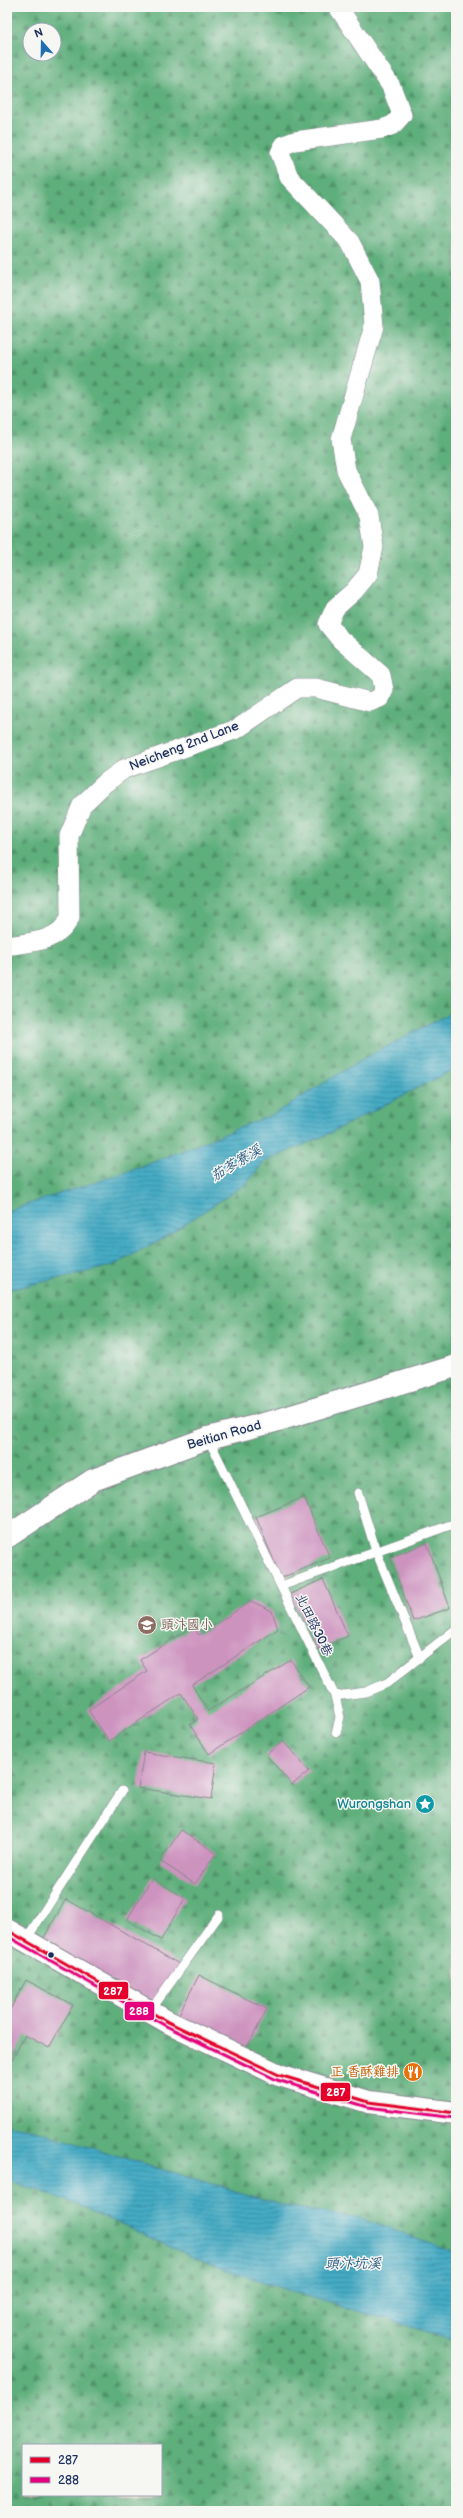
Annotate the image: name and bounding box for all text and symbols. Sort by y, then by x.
north arrow [22,22,62,62]
text: N [33,26,45,41]
street label: Neicheng 2nd Lane [127,718,241,774]
water label: 茄苳寮溪 [208,1141,265,1185]
street label: Beitian Road [185,1417,263,1453]
street label: 北田路30巷 [292,1591,336,1659]
school or university icon: 頭汴國小 [136,1614,158,1636]
place label: 頭汴國小 [161,1617,213,1633]
place icon: Wurongshan [414,1793,436,1815]
place label: Wurongshan [337,1796,411,1812]
unlabelled marker [46,1950,56,1960]
line badge: 287 [98,1981,129,2000]
text: 287 [103,1985,123,1998]
line badge: 288 [124,2001,155,2021]
text: 288 [129,2005,149,2018]
restaurant icon: 正 香酥雞排 [402,2061,424,2083]
place label: 正 香酥雞排 [330,2064,399,2080]
line badge: 287 [320,2082,351,2102]
text: 287 [326,2086,346,2099]
water label: 頭汴坑溪 [325,2255,382,2272]
legend [22,2444,162,2496]
text: 287 [58,2453,78,2468]
text: 288 [58,2473,79,2488]

